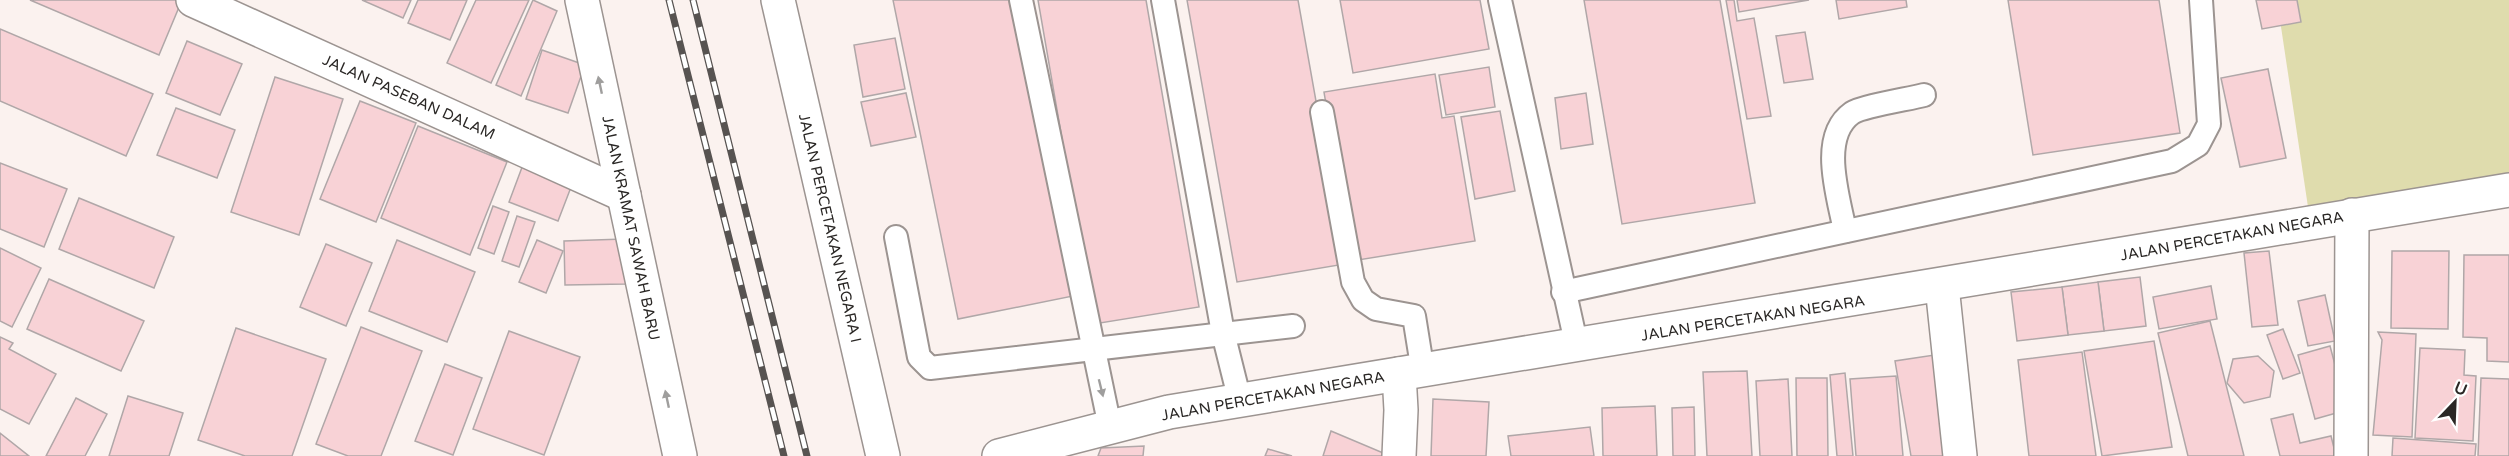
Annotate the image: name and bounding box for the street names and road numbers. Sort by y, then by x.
street label: JALAN PASEBAN DALAM [320,51,498,143]
street label: JALAN PERCETAKAN NEGARA I [795,112,865,344]
street label: JALAN KRAMAT SAWAH BARU [598,114,664,342]
street label: JALAN PERCETAKAN NEGARA [2119,207,2345,265]
street label: JALAN PERCETAKAN NEGARA [1640,291,1866,345]
street label: JALAN PERCETAKAN NEGARA [1160,367,1386,425]

